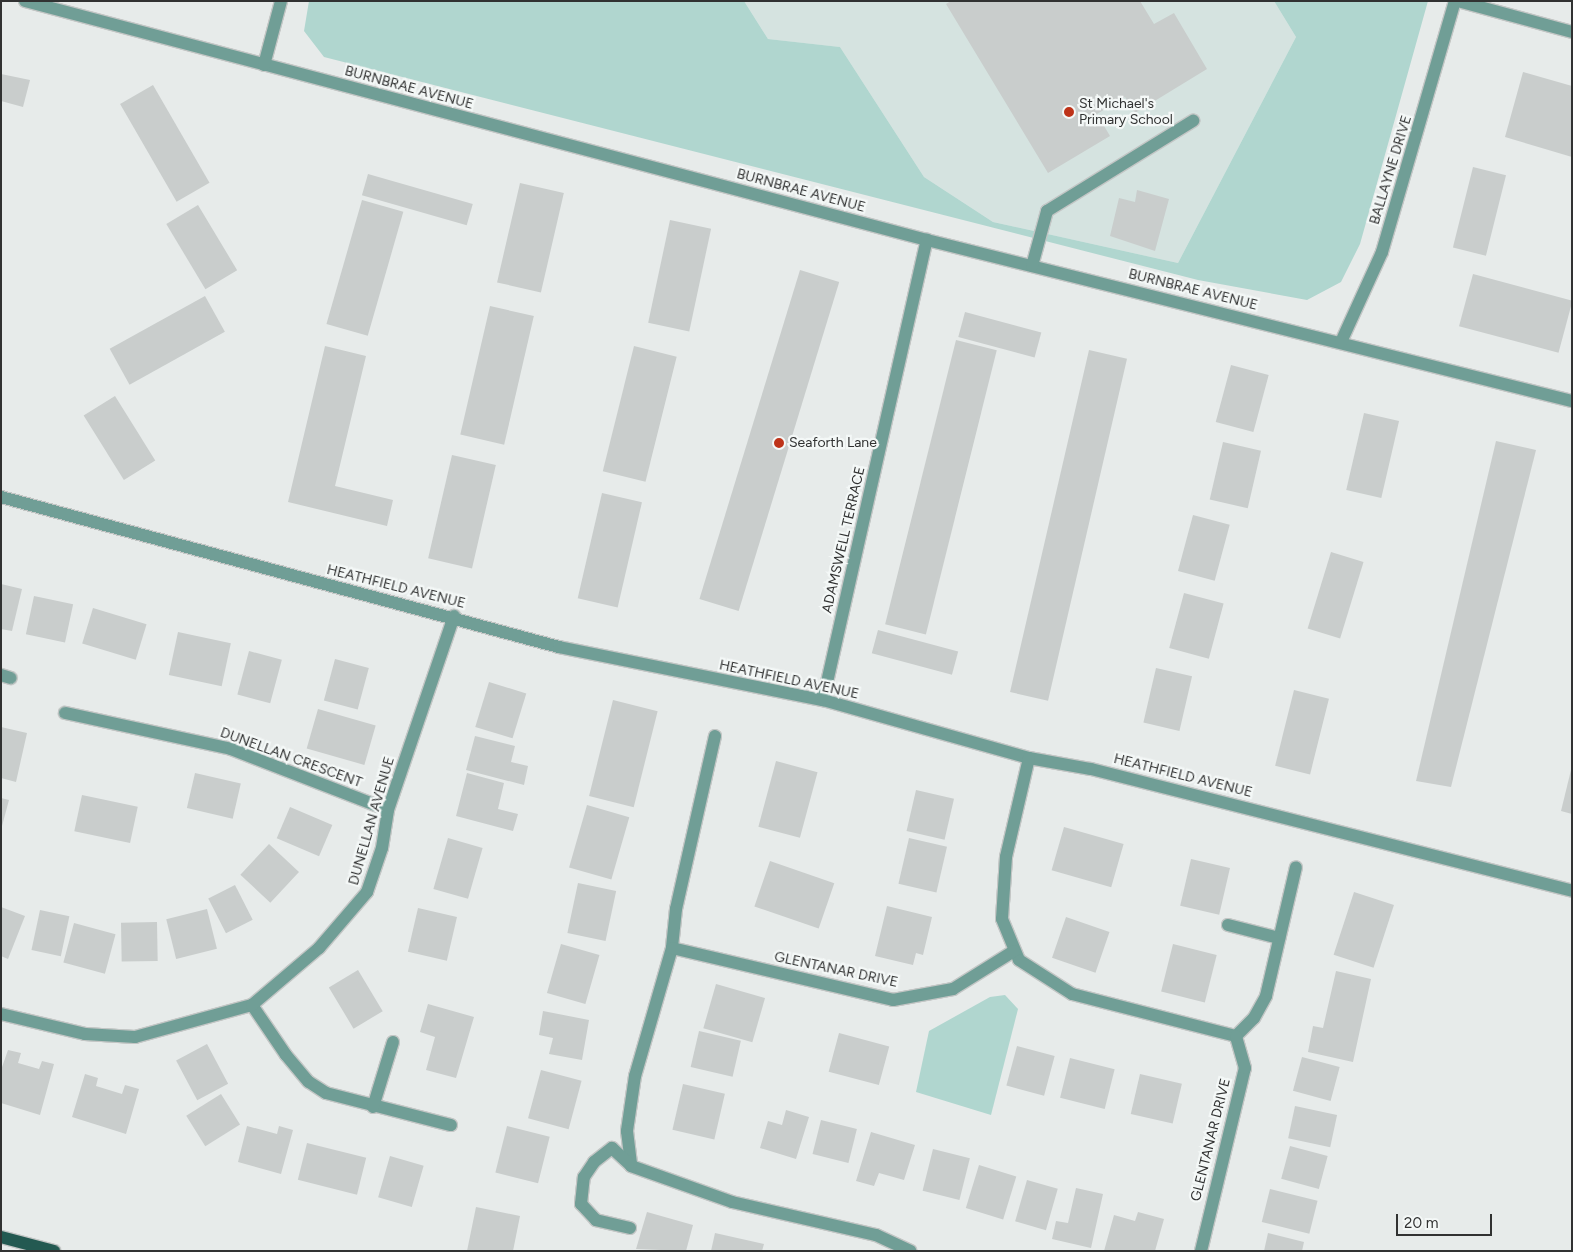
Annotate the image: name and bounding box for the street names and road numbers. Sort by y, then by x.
street label: BURNBRAE AVENUE [343,63,475,113]
street label: BALLAYNE DRIVE [1366,113,1416,227]
street label: BURNBRAE AVENUE [735,166,867,216]
street label: BURNBRAE AVENUE [1127,266,1259,314]
street label: ADAMSWELL TERRACE [819,465,869,615]
street label: HEATHFIELD AVENUE [325,562,467,612]
street label: HEATHFIELD AVENUE [718,657,860,703]
street label: DUNELLAN CRESCENT [218,725,364,791]
street label: HEATHFIELD AVENUE [1112,751,1254,801]
street label: DUNELLAN AVENUE [346,755,398,887]
street label: GLENTANAR DRIVE [773,949,899,991]
street label: GLENTANAR DRIVE [1188,1077,1234,1203]

